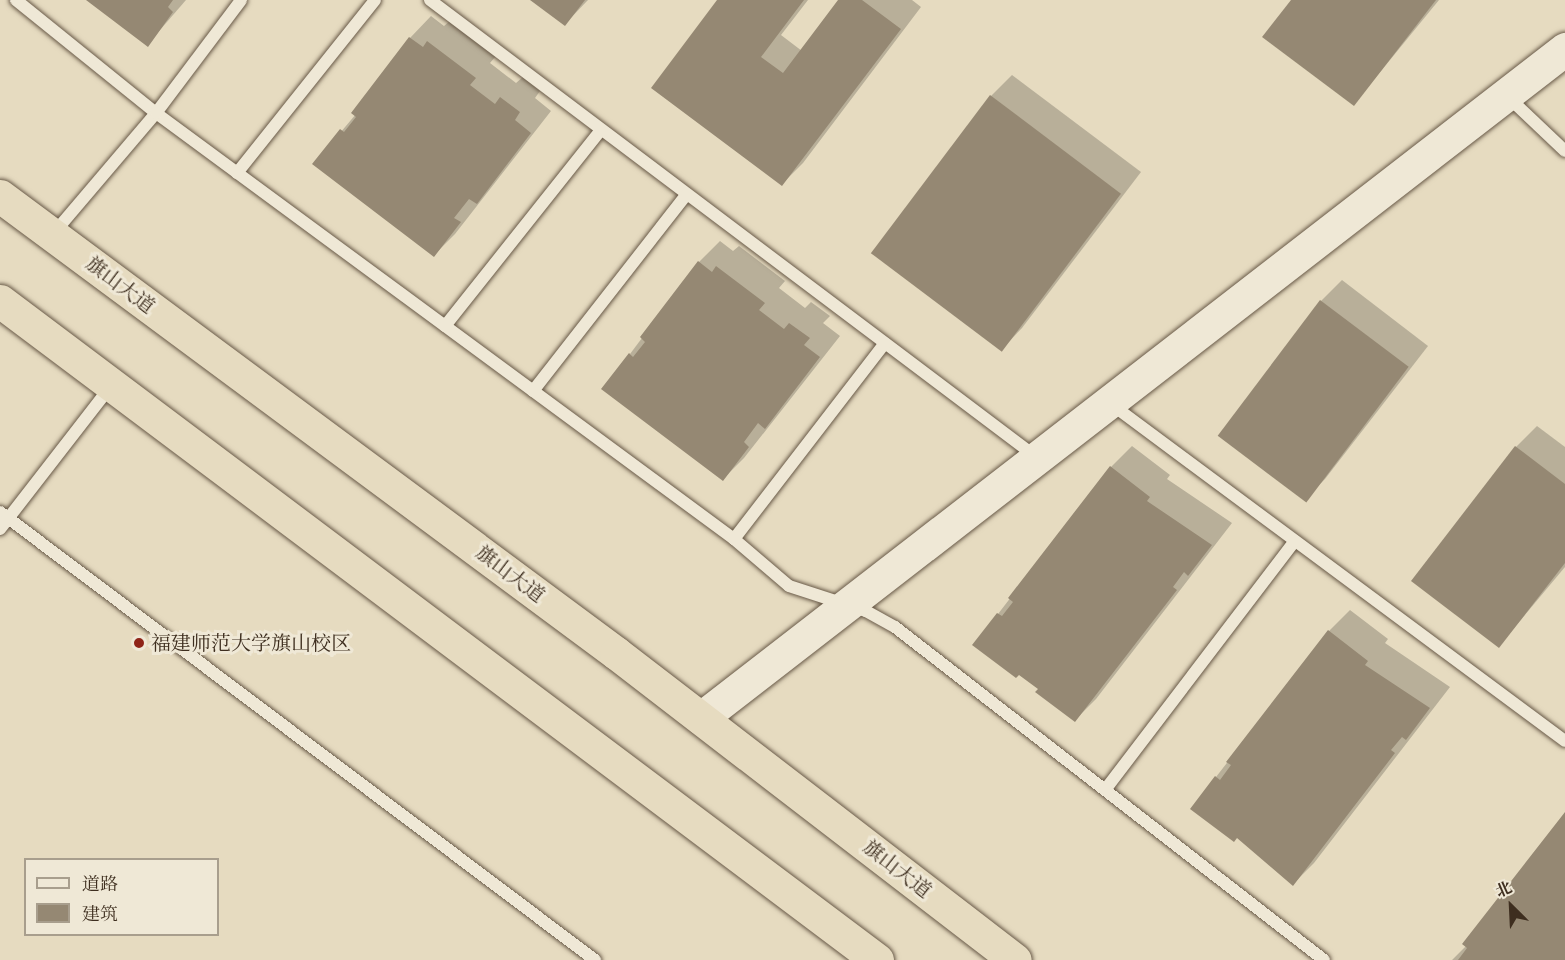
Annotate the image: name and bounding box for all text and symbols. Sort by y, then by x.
street label: 旗山大道 [81,251,159,319]
street label: 旗山大道 [471,540,549,608]
place label: 福建师范大学旗山校区 [151,631,351,655]
marker: 福建师范大学旗山校区 [132,636,146,650]
street label: 旗山大道 [858,835,936,903]
legend [24,858,219,936]
text: 道路 [82,872,118,897]
north arrow [1481,876,1541,936]
text: 北 [1492,876,1515,903]
text: 建筑 [82,902,118,927]

